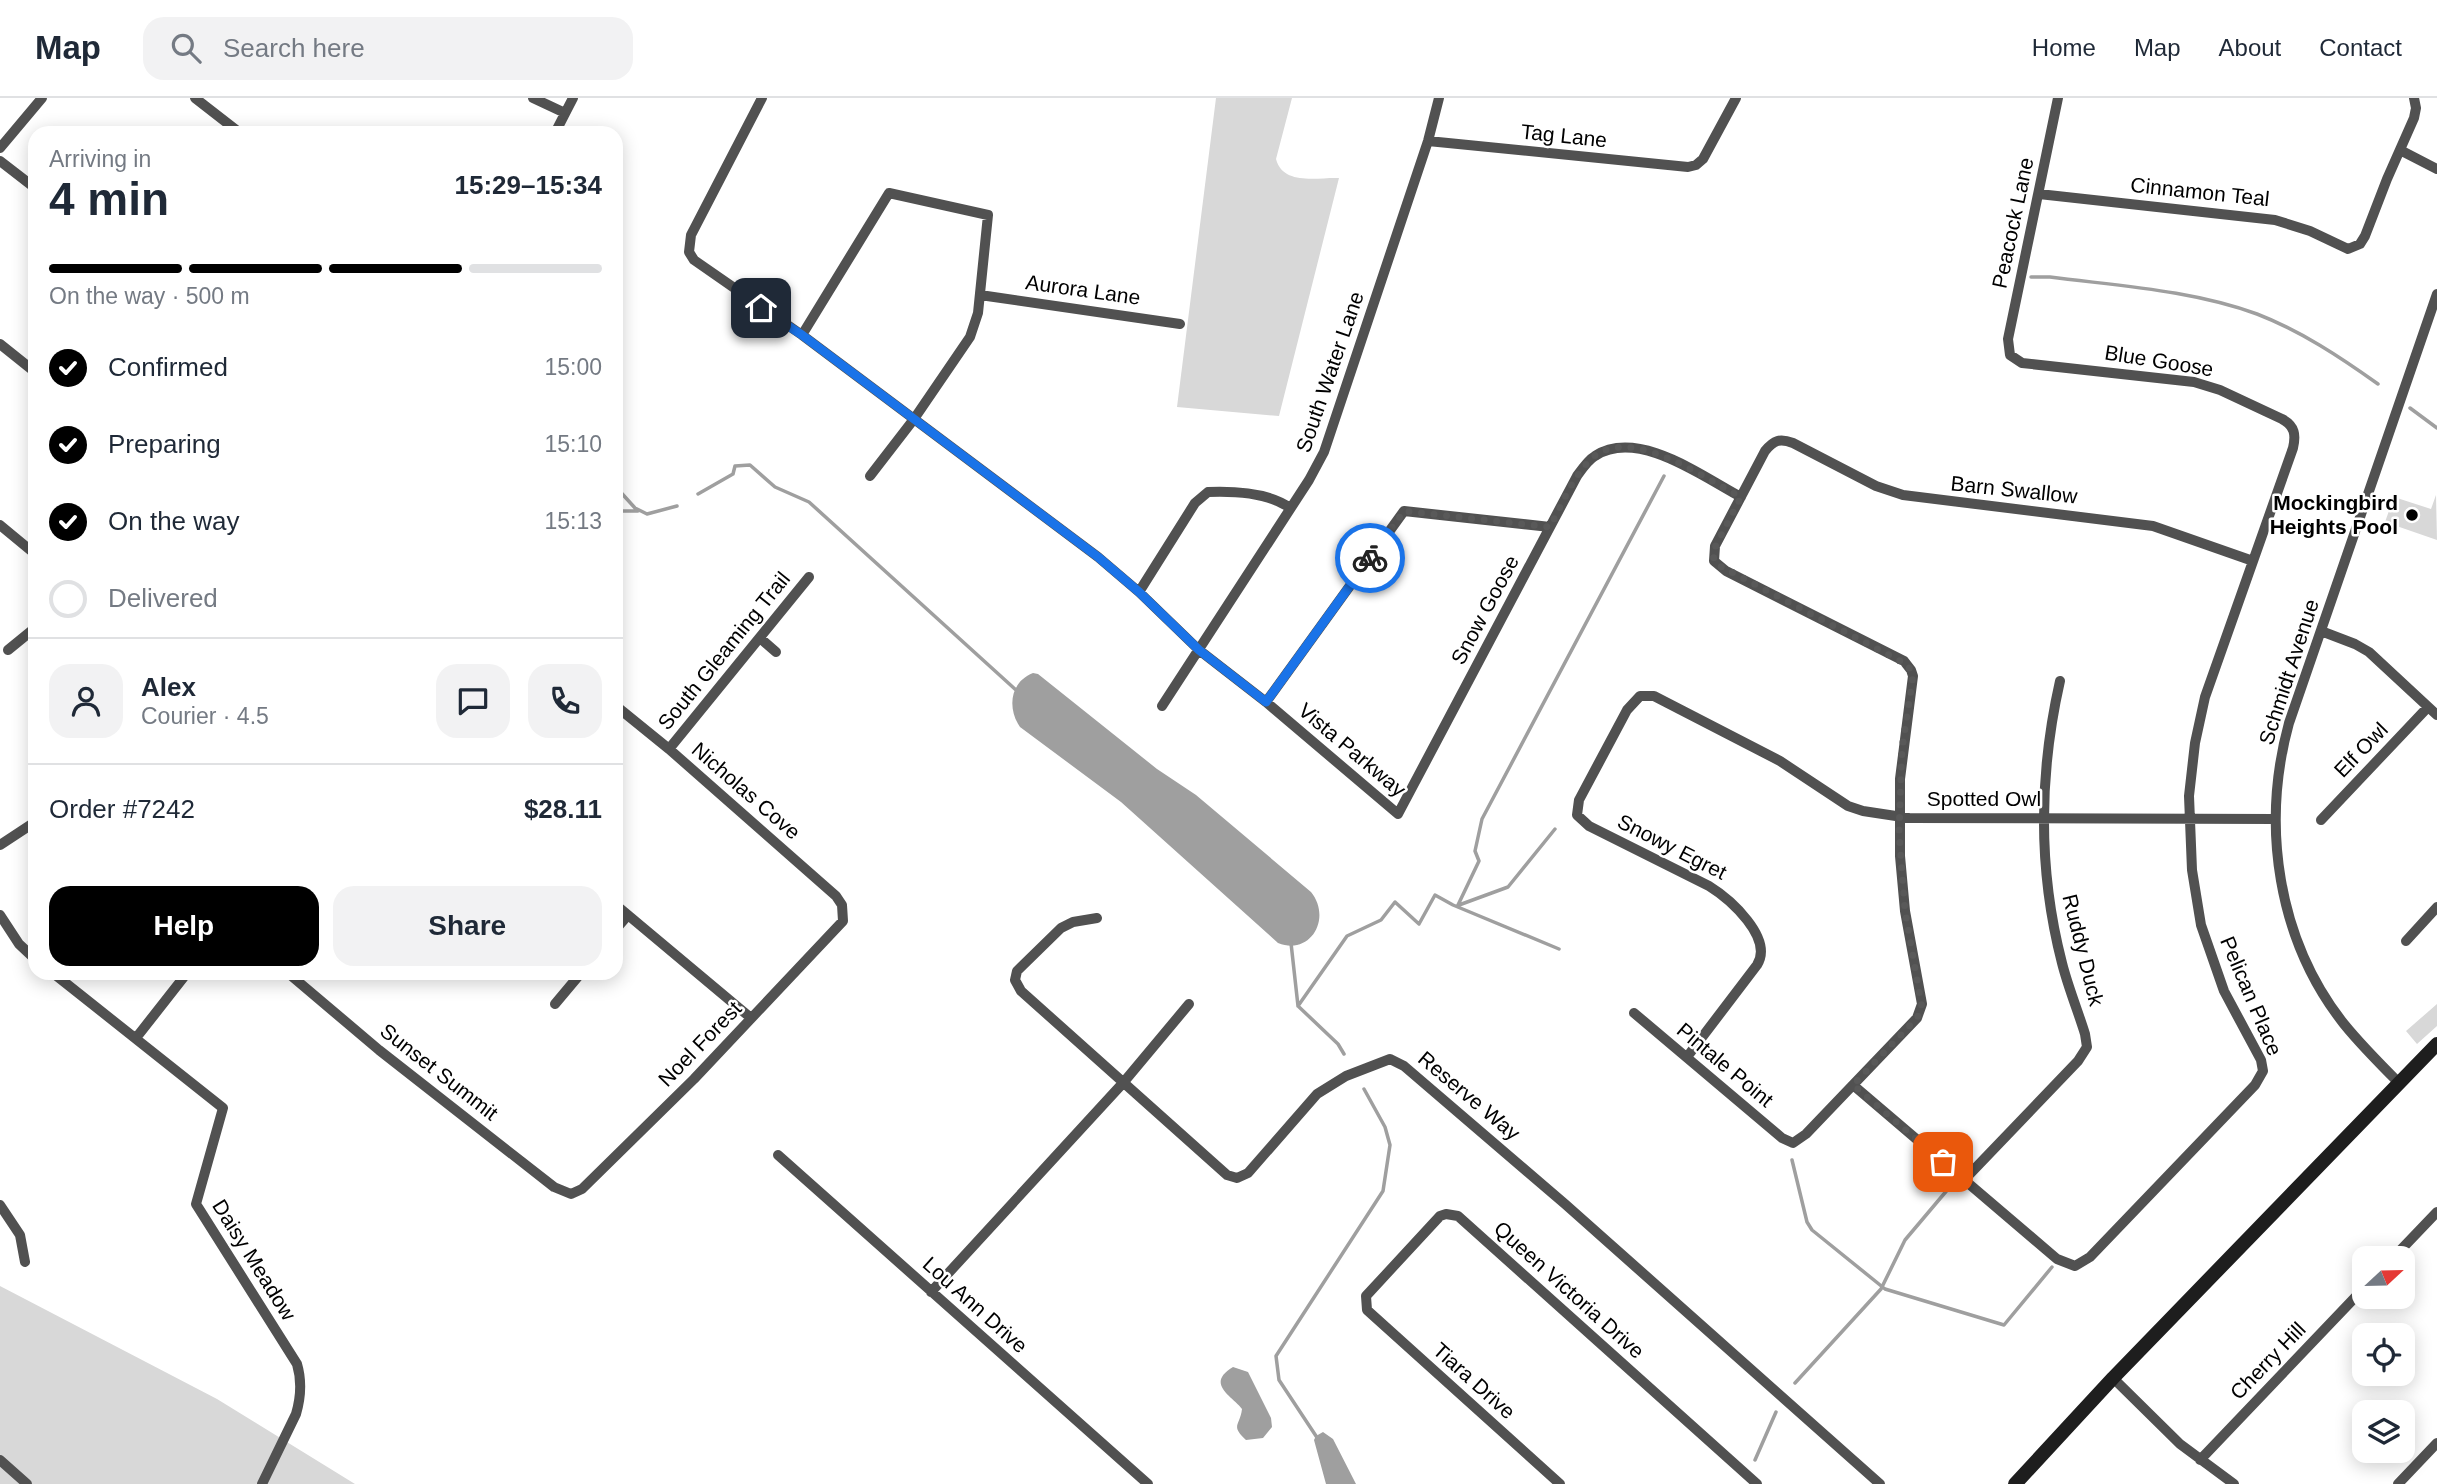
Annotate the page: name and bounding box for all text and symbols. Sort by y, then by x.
search box [143,17,633,80]
text: Map [35,29,101,66]
icon: search [167,29,205,67]
text: Search here [223,33,365,63]
text: Home [2032,34,2096,61]
text: Map [2134,34,2181,61]
text: About [2219,34,2281,61]
text: Contact [2319,34,2402,61]
street label: Tag Lane [1520,120,1608,151]
text: Arriving in [49,146,151,172]
street label: Peacock Lane [1987,155,2038,290]
text: 15:29–15:34 [455,170,602,200]
text: 4 min [49,173,169,225]
street label: Cinnamon Teal [2129,173,2271,210]
street label: Aurora Lane [1024,270,1142,309]
pin [731,278,791,338]
text: On the way · 500 m [49,283,250,309]
street label: South Water Lane [1291,288,1368,455]
icon: home [742,289,780,327]
street label: Blue Goose [2103,341,2215,380]
icon: check [49,349,87,387]
text: Confirmed [108,352,228,382]
text: 15:00 [544,354,602,380]
icon: check [49,426,87,464]
text: Preparing [108,429,221,459]
text: 15:10 [544,431,602,457]
street label: Barn Swallow [1950,471,2079,508]
place label: Mockingbird Heights Pool [2270,491,2398,538]
icon: check [49,503,87,541]
text: On the way [108,506,240,536]
marker: Mockingbird Heights Pool [2404,507,2420,523]
text: 15:13 [544,508,602,534]
courier [1335,523,1405,593]
icon: bike [1351,539,1389,577]
street label: Snow Goose [1446,551,1523,668]
street label: South Gleaming Trail [653,567,794,734]
text: Delivered [108,583,218,613]
street label: Schmidt Avenue [2254,596,2323,747]
button: person [49,664,123,738]
button: chat [436,664,510,738]
button: phone [528,664,602,738]
text: Alex [141,672,196,702]
street label: Vista Parkway [1294,698,1411,801]
text: Courier · 4.5 [141,703,269,729]
street label: Elf Owl [2329,718,2392,782]
street label: Nicholas Cove [688,738,805,844]
street label: Spotted Owl [1927,787,2041,810]
text: Order #7242 [49,794,195,824]
text: $28.11 [524,794,602,824]
street label: Snowy Egret [1614,809,1731,884]
button: Help [49,886,319,966]
button: Share [333,886,602,966]
street label: Ruddy Duck [2058,892,2109,1009]
street label: Pelican Place [2216,933,2287,1059]
street label: Noel Forest [654,997,746,1091]
street label: Pintale Point [1673,1018,1778,1111]
street label: Sunset Summit [376,1019,503,1125]
street label: Reserve Way [1414,1047,1525,1145]
pin [1913,1132,1973,1192]
icon: bag [1924,1143,1962,1181]
street label: Daisy Meadow [208,1195,301,1325]
street label: Queen Victoria Drive [1490,1216,1649,1363]
north arrow [2352,1246,2415,1309]
map controls [2352,1246,2415,1463]
street label: Lou Ann Drive [919,1252,1032,1357]
street label: Cherry Hill [2225,1317,2310,1404]
button: locate [2352,1323,2415,1386]
street label: Tiara Drive [1429,1338,1520,1423]
button: layers [2352,1400,2415,1463]

